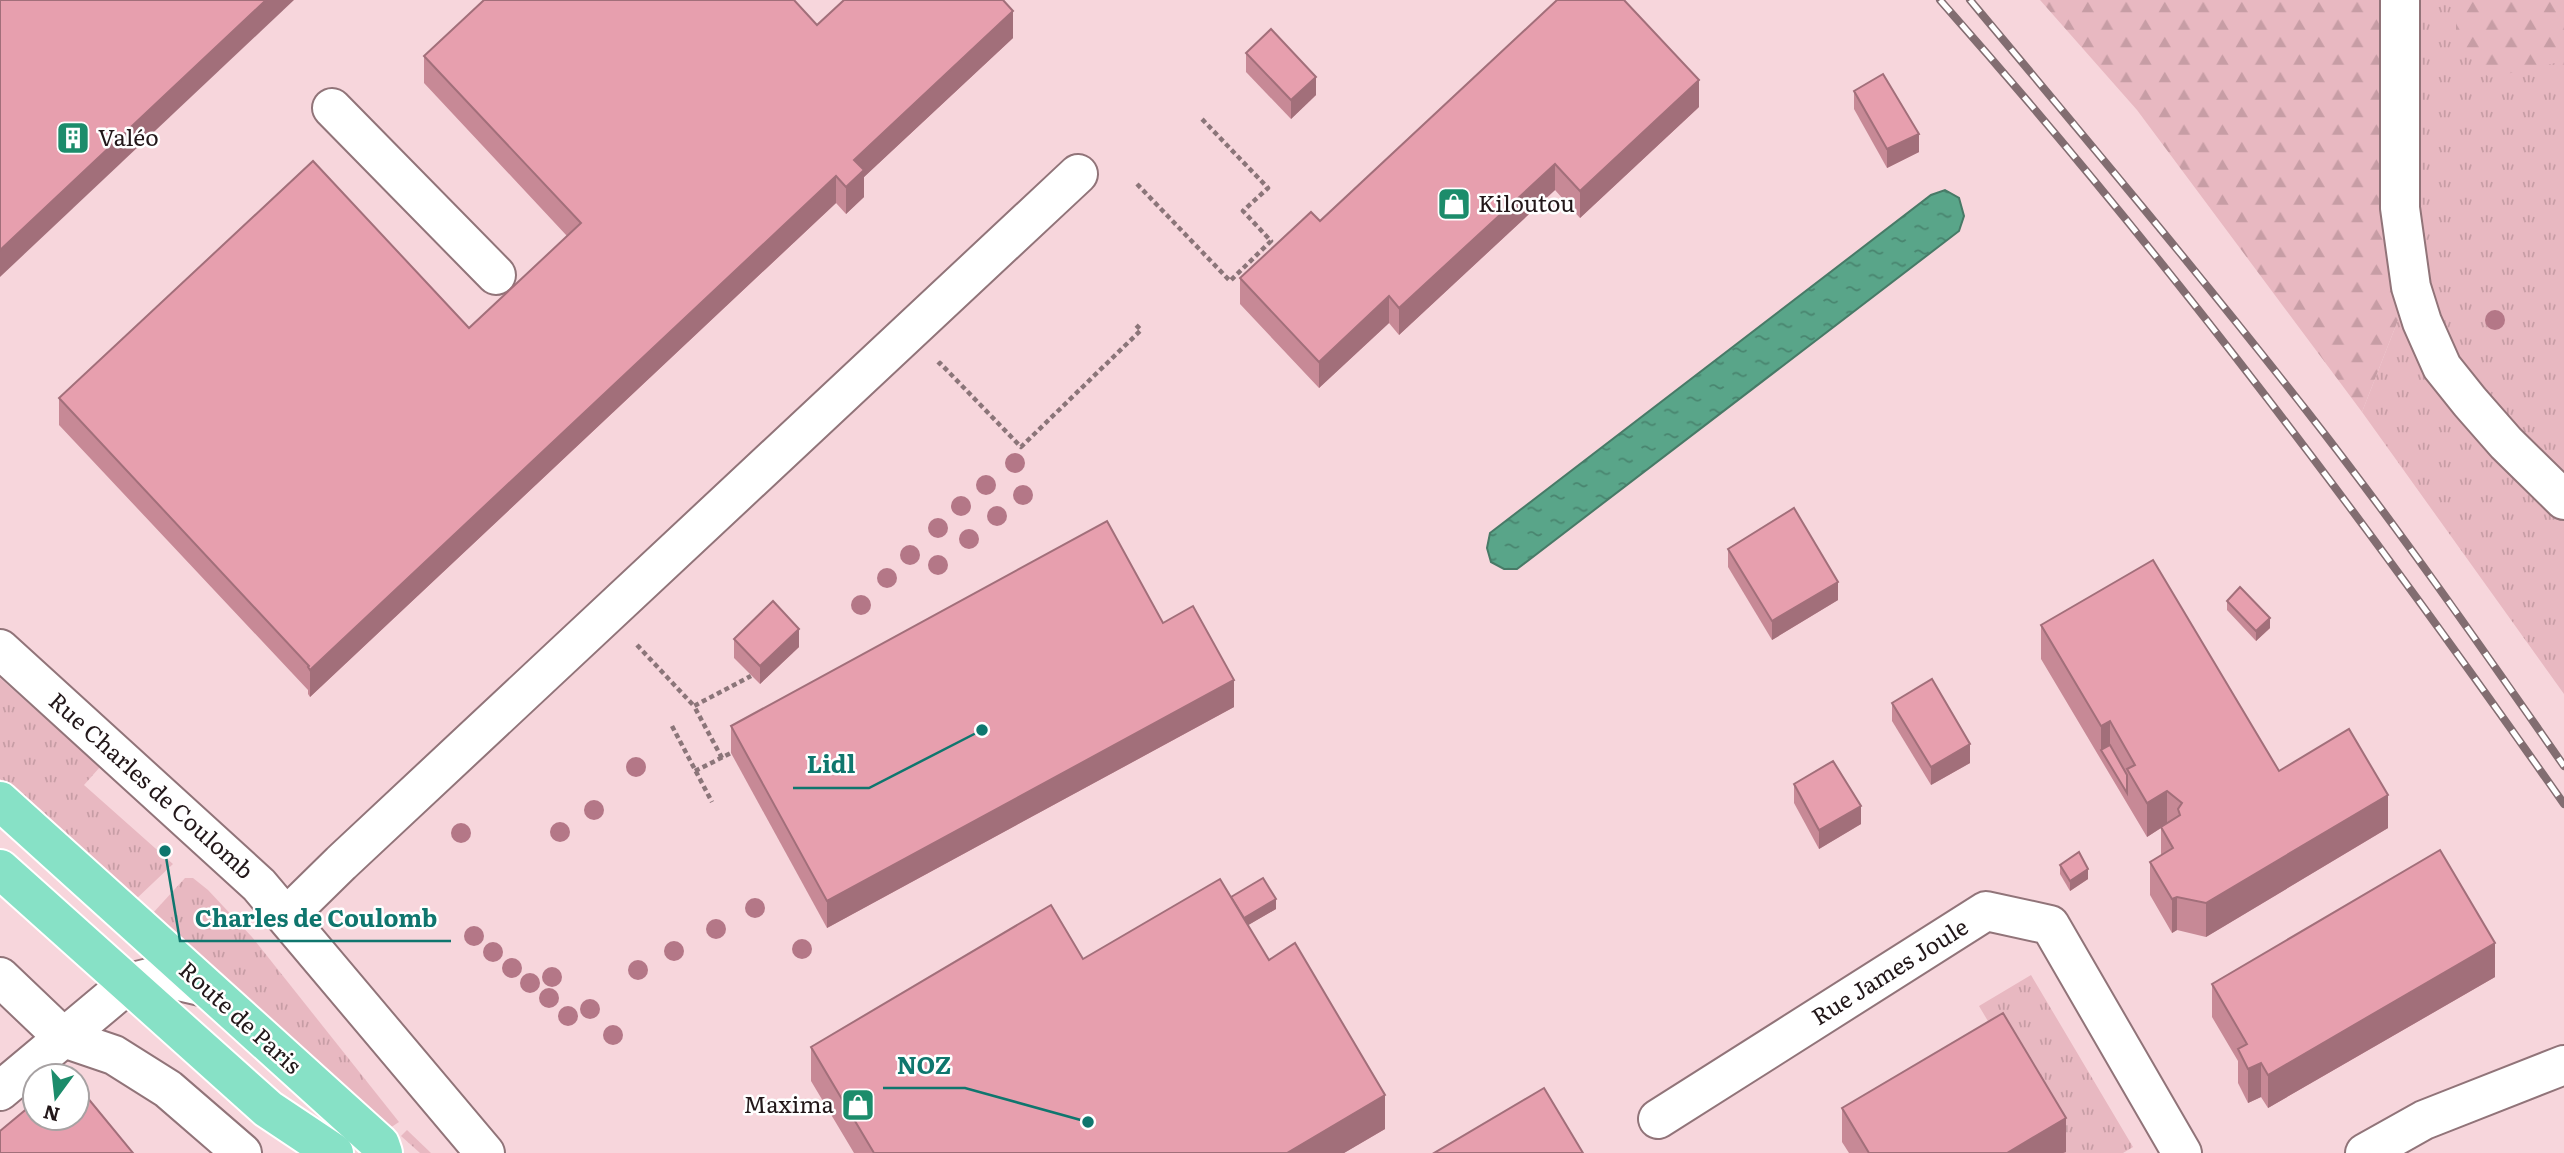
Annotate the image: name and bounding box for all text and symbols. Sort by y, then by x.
building icon: Valéo [54,119,92,157]
place label: Valéo [98,119,159,153]
shop icon: Kiloutou [1435,185,1473,223]
place label: Kiloutou [1478,185,1575,219]
street label: Rue Charles de Coulomb [42,683,262,886]
callout: Lidl [793,743,869,788]
text: Lidl [807,745,856,780]
callout: Charles de Coulomb [180,896,451,941]
text: Charles de Coulomb [195,899,437,934]
street label: Rue James Joule [1804,908,1974,1032]
street label: Route de Paris [173,952,310,1081]
callout: NOZ [883,1043,965,1088]
text: NOZ [897,1046,951,1081]
north arrow [21,1062,91,1132]
place label: Maxima [744,1086,835,1120]
shop icon: Maxima [839,1086,877,1124]
text: N [40,1099,63,1130]

